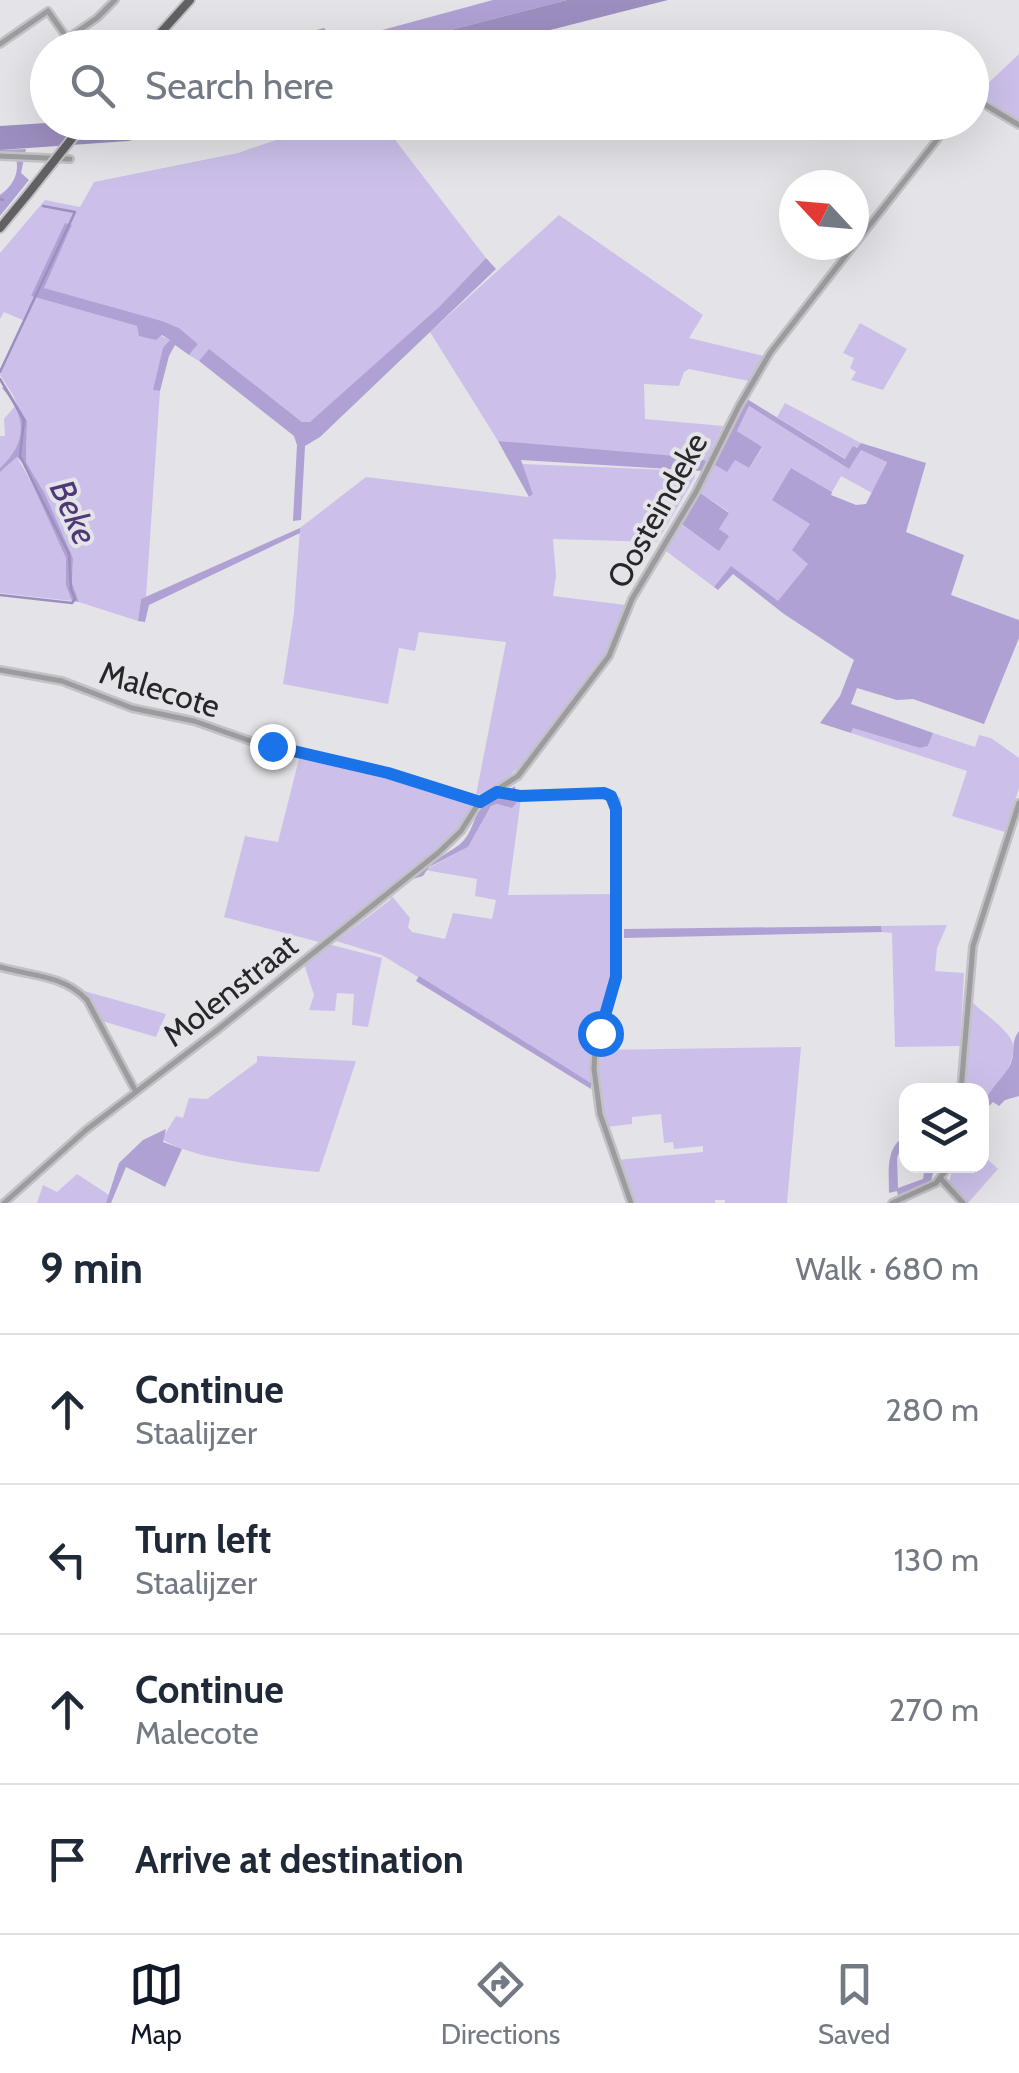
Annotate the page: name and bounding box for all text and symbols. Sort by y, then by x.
search box [30,30,989,140]
icon: search [65,58,120,113]
text: Search here [145,62,334,109]
north arrow [779,170,869,260]
street label: Oosteindeke [598,426,716,594]
water label: Beke [41,473,107,551]
street label: Malecote [95,652,225,726]
route end [250,724,296,770]
street label: Molenstraat [155,925,305,1055]
route start [578,1011,624,1057]
map controls [899,1083,989,1173]
button: layers [899,1083,989,1173]
text: 9 min [40,1242,143,1294]
text: Walk · 680 m [796,1249,979,1288]
text: Continue [135,1366,284,1413]
icon: ahead [40,1382,95,1437]
text: 280 m [885,1390,979,1429]
text: Staalijzer [135,1413,257,1452]
text: Turn left [135,1516,271,1563]
icon: left [40,1532,95,1587]
text: 130 m [894,1540,979,1579]
text: Staalijzer [135,1563,257,1602]
text: Continue [135,1666,284,1713]
icon: ahead [40,1682,95,1737]
text: 270 m [889,1690,979,1729]
text: Malecote [135,1713,259,1752]
icon: arrive [40,1832,95,1887]
text: Arrive at destination [135,1836,464,1883]
tab: Map [129,1957,184,2051]
tab: Directions [441,1957,560,2051]
tab: Saved [818,1957,890,2051]

